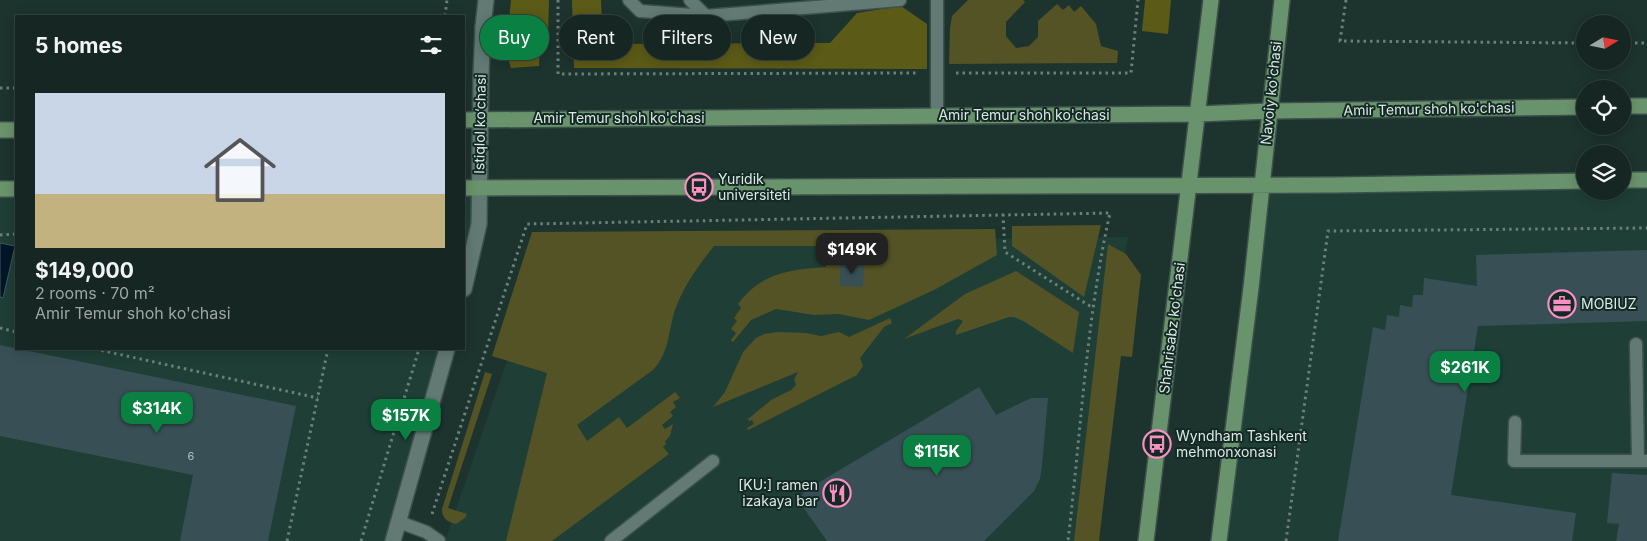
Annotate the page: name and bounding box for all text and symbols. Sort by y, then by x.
chip: Buy [480,15,549,60]
chip: Rent [559,15,633,60]
chip: Filters [643,15,731,60]
chip: New [741,15,815,60]
north arrow [1576,15,1631,70]
map controls [1576,15,1631,200]
icon: filters [417,31,445,59]
text: 5 homes [35,33,123,58]
street label: Navoiy ko'chasi [1257,40,1284,145]
street label: Istiqlol ko‘chasi [470,74,489,174]
button: locate [1576,80,1631,135]
street label: Amir Temur shoh ko'chasi [1343,99,1515,118]
street label: Amir Temur shoh ko'chasi [938,106,1110,123]
street label: Amir Temur shoh ko'chasi [533,109,705,126]
icon: home [195,125,285,215]
button: layers [1576,145,1631,200]
place label: Yuridik universiteti [718,170,790,203]
bus stop icon: Yuridik universiteti [684,172,714,202]
pin: $149K [817,232,887,275]
text: $149K [827,239,877,259]
text: $149,000 [35,258,134,283]
street label: Shahrisabz ko'chasi [1155,261,1188,395]
text: 2 rooms · 70 m² [35,283,155,303]
office icon: MOBIUZ [1547,289,1577,319]
place label: MOBIUZ [1581,295,1637,312]
text: Amir Temur shoh ko'chasi [35,303,231,323]
pin: $261K [1430,350,1500,393]
text: $261K [1440,357,1490,377]
pin: $314K [122,392,192,434]
text: $314K [132,398,182,418]
pin: $157K [371,398,441,441]
text: $157K [382,405,430,425]
place label: Wyndham Tashkent mehmonxonasi [1176,427,1307,460]
bus stop icon: Wyndham Tashkent mehmonxonasi [1142,429,1172,459]
pin: $115K [902,434,972,477]
text: $115K [914,441,960,461]
house number: 6 [188,449,195,463]
place label: [KU:] ramen izakaya bar [738,476,818,509]
restaurant icon: [KU:] ramen izakaya bar [822,478,852,508]

